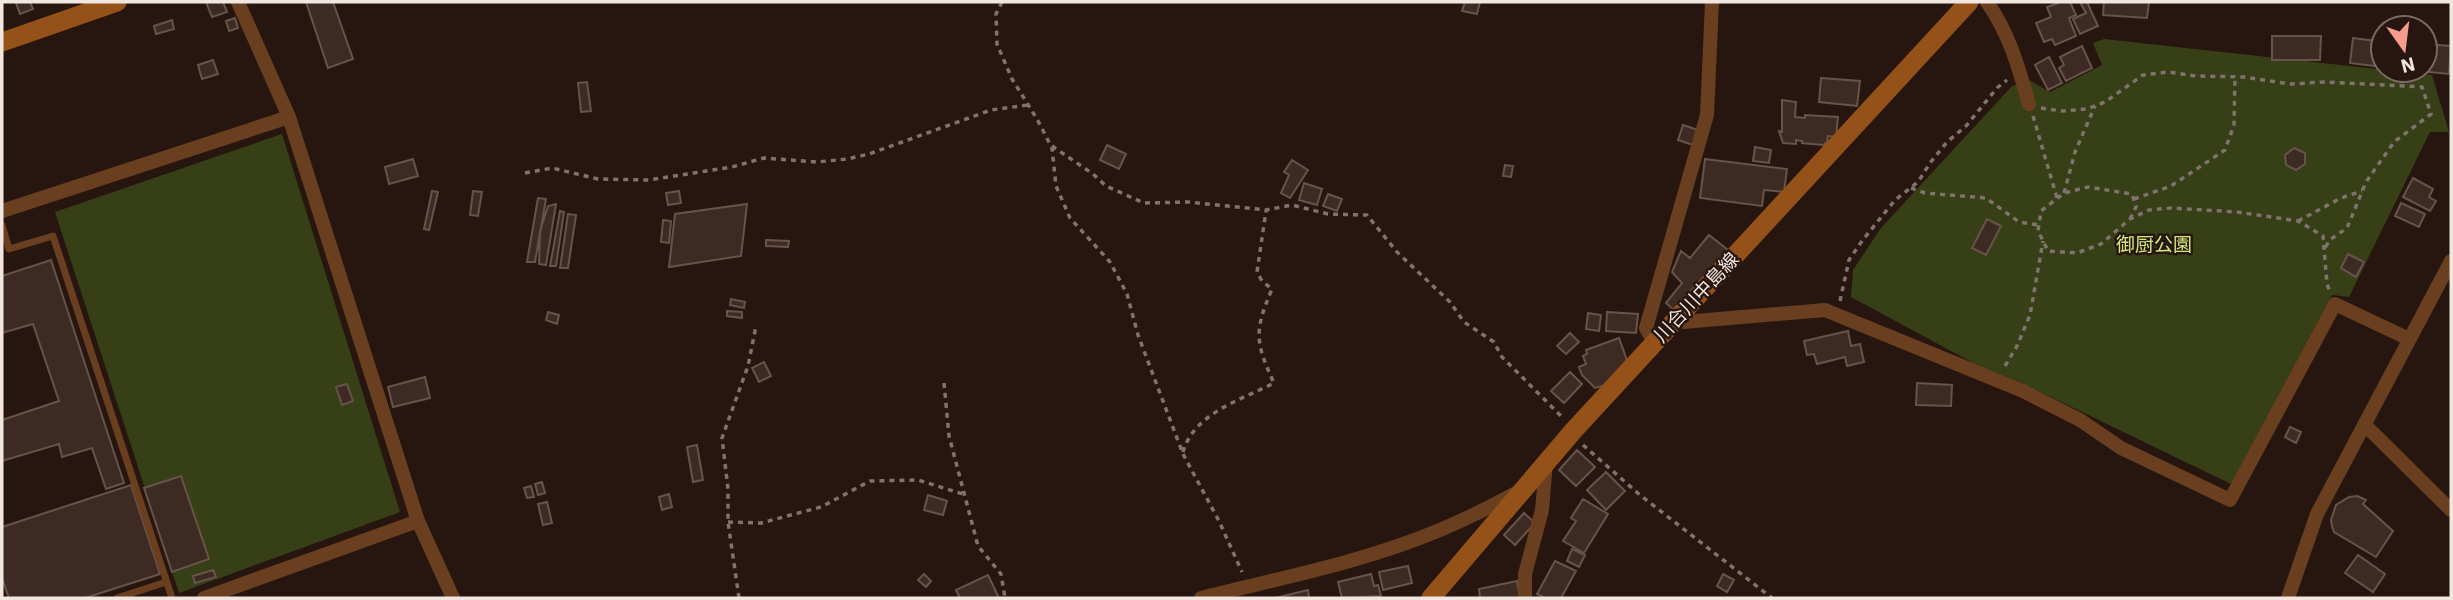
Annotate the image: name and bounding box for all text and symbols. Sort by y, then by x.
north arrow [2369,14,2439,84]
text: N [2399,52,2418,79]
park label: 御厨公園 [2116,232,2192,256]
street label: 川合川中島線 [1648,247,1744,347]

